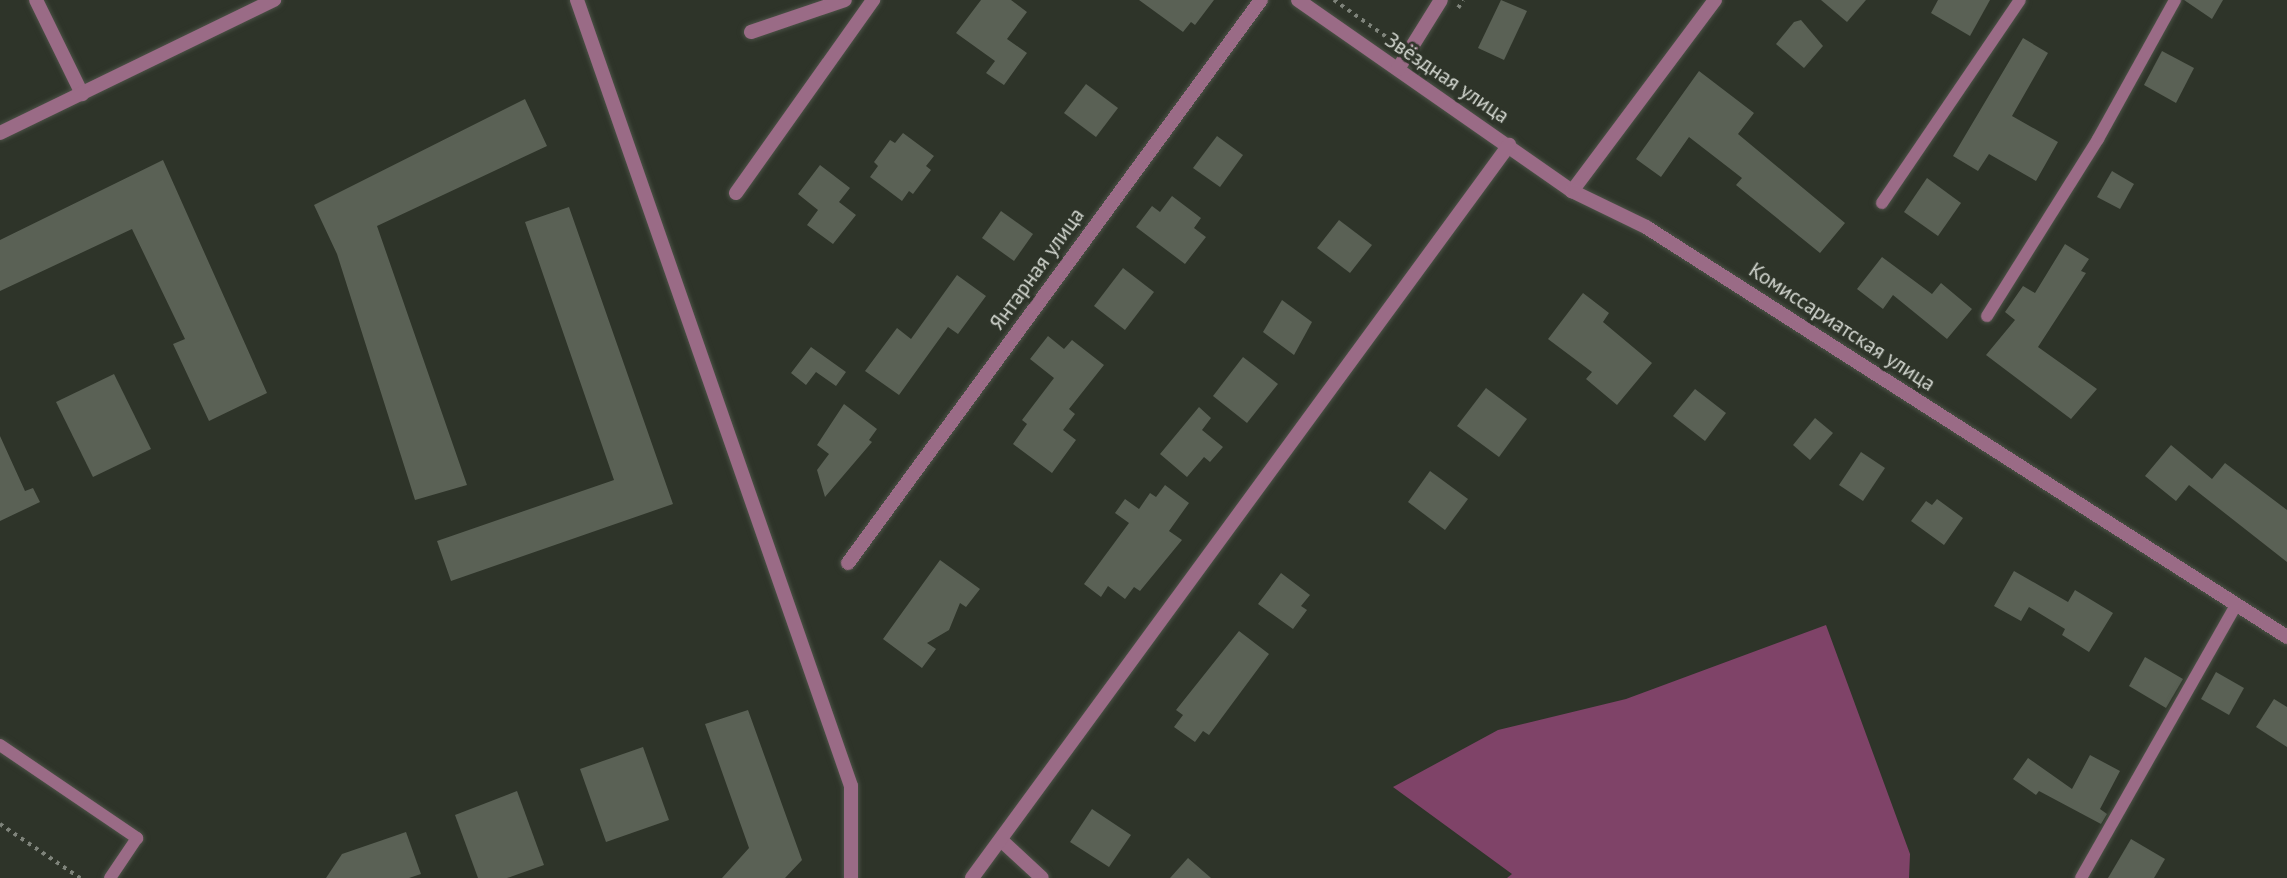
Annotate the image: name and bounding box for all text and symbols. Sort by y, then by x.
street label: Звёздная улица [1380,27,1514,129]
street label: Янтарная улица [984,203,1090,335]
street label: Комиссариатская улица [1744,257,1940,397]

